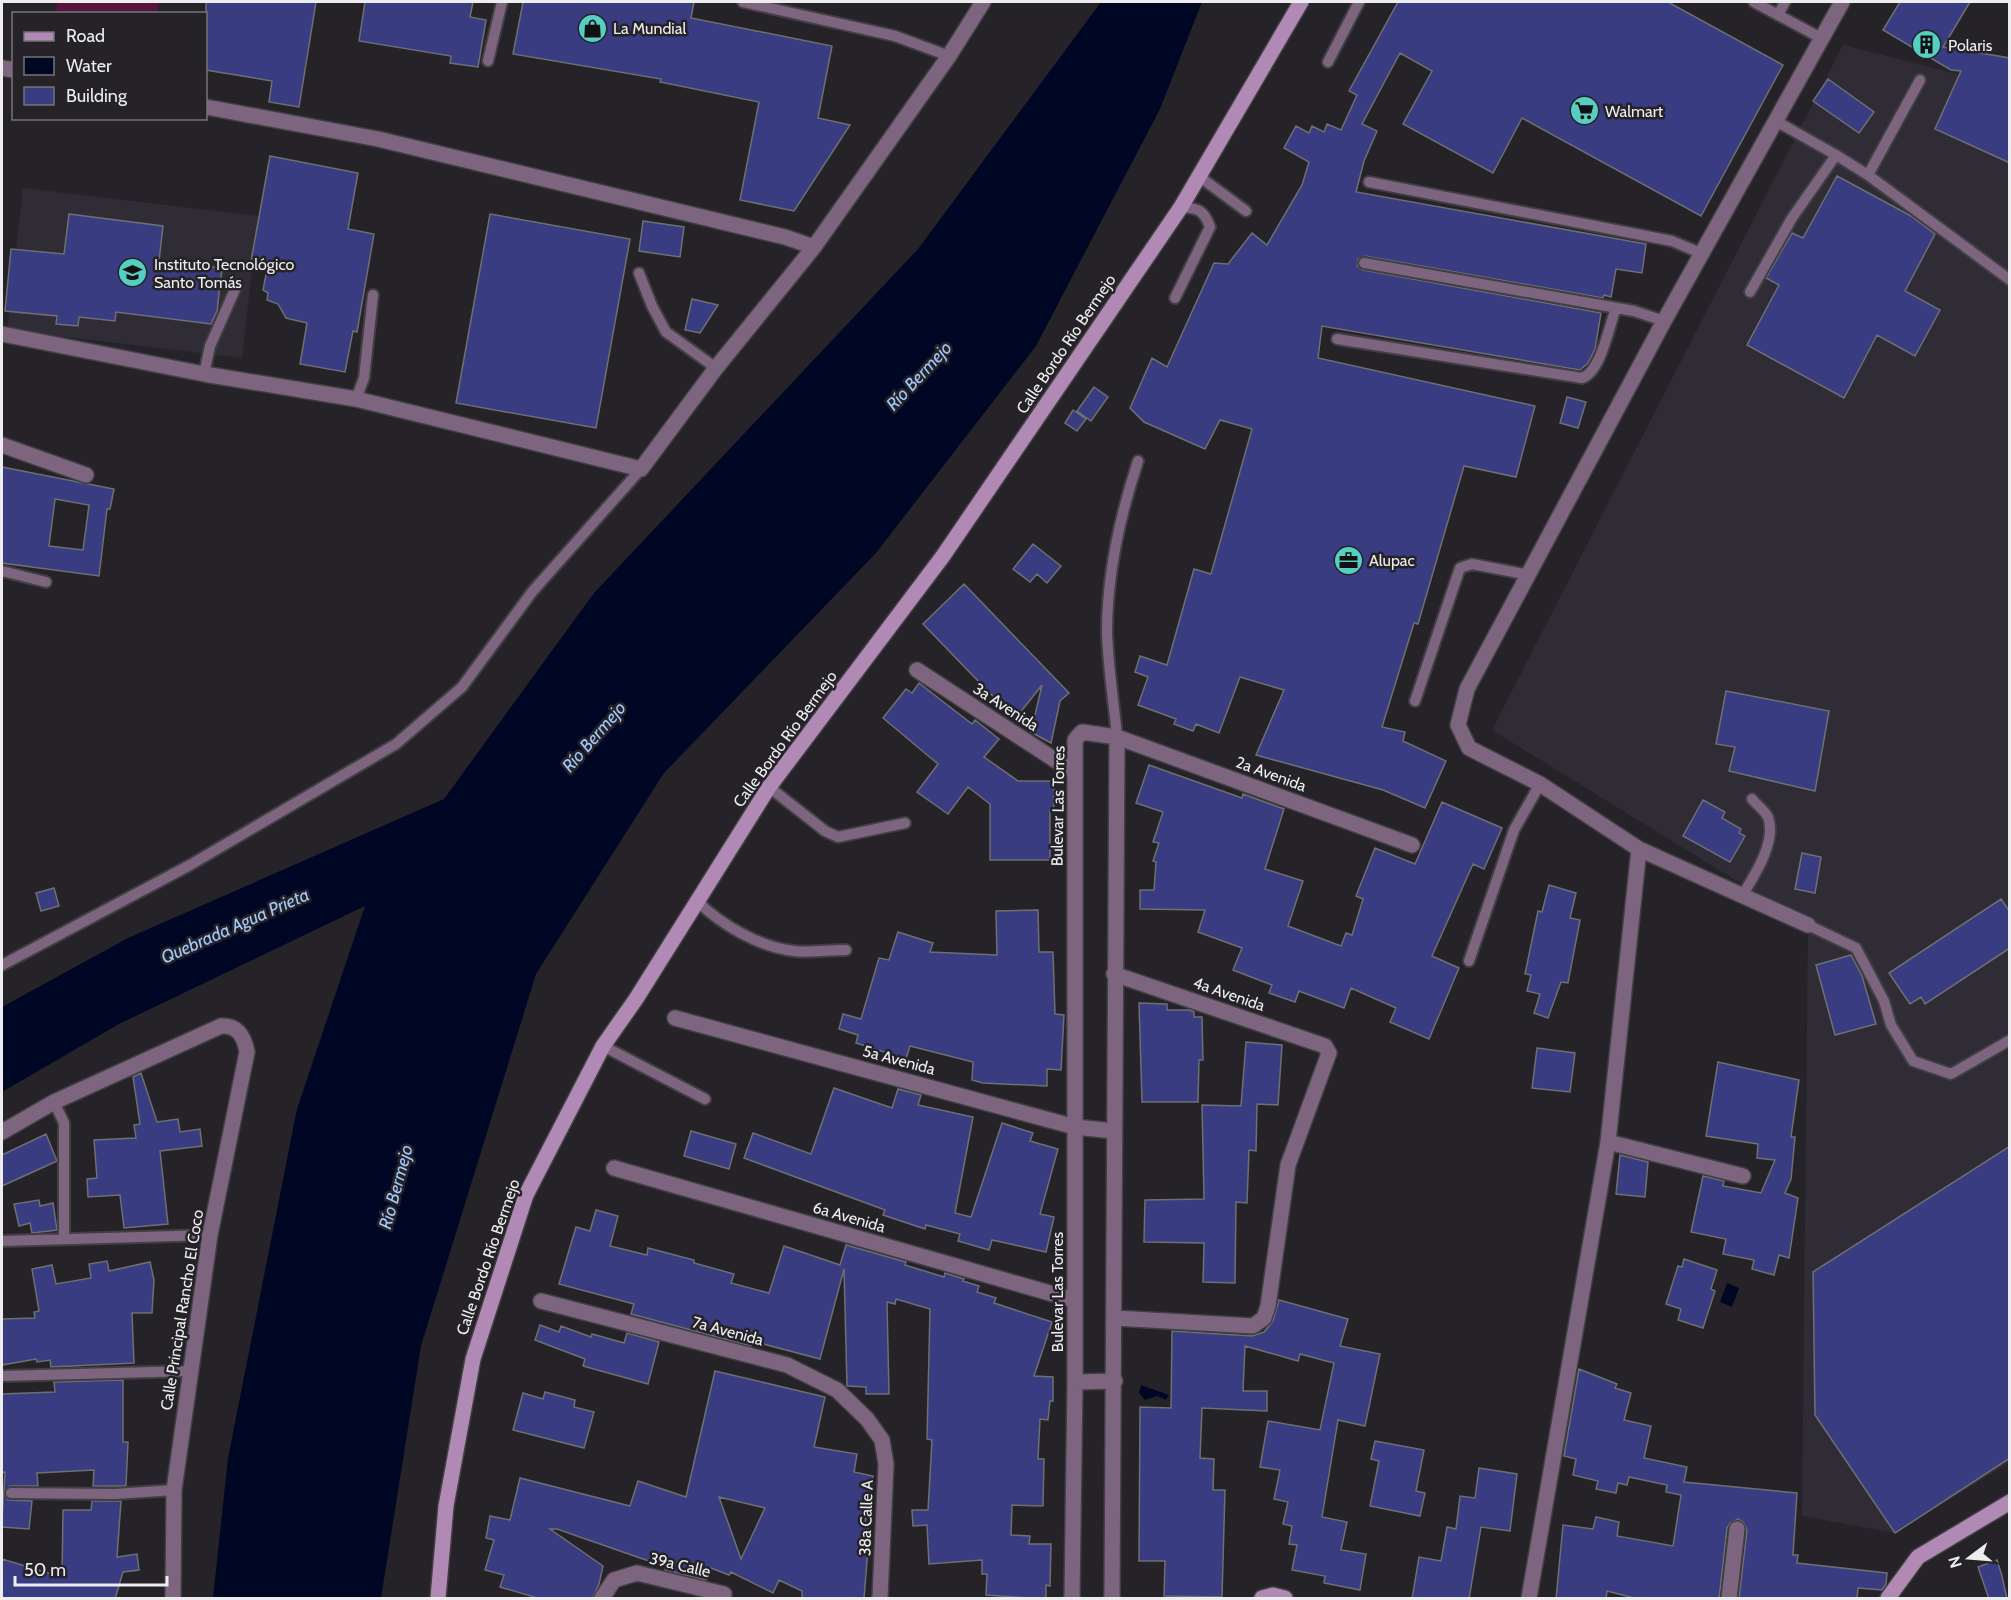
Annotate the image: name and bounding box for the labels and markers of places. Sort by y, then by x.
shop icon: La Mundial [576,12,608,44]
place label: La Mundial [613,19,686,38]
building icon: Polaris [1911,29,1943,61]
place label: Polaris [1948,36,1993,55]
supermarket icon: Walmart [1568,95,1600,127]
place label: Walmart [1605,102,1664,121]
place label: Instituto Tecnológico Santo Tomás [154,255,295,292]
school or university icon: Instituto Tecnológico Santo Tomás [117,257,149,289]
office icon: Alupac [1332,544,1364,576]
place label: Alupac [1369,551,1415,570]

